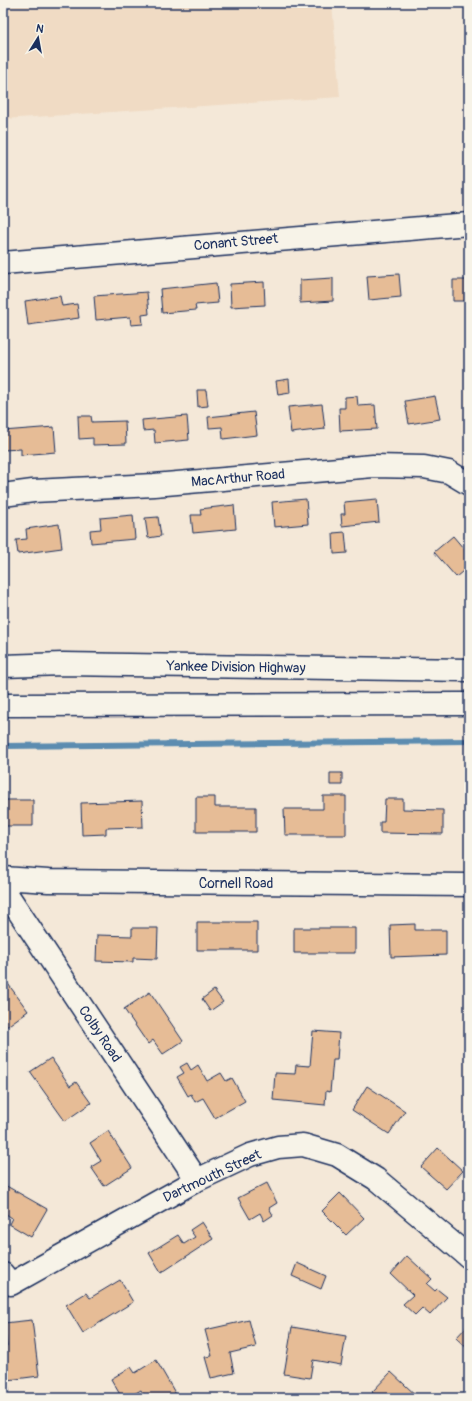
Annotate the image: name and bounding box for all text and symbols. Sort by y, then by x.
north arrow [18,18,58,58]
text: N [35,22,45,36]
street label: Conant Street [193,230,279,254]
street label: MacArthur Road [190,465,286,491]
street label: Yankee Division Highway [165,657,306,677]
street label: Cornell Road [199,875,273,892]
street label: Colby Road [75,1003,125,1066]
street label: Dartmouth Street [160,1146,264,1206]

